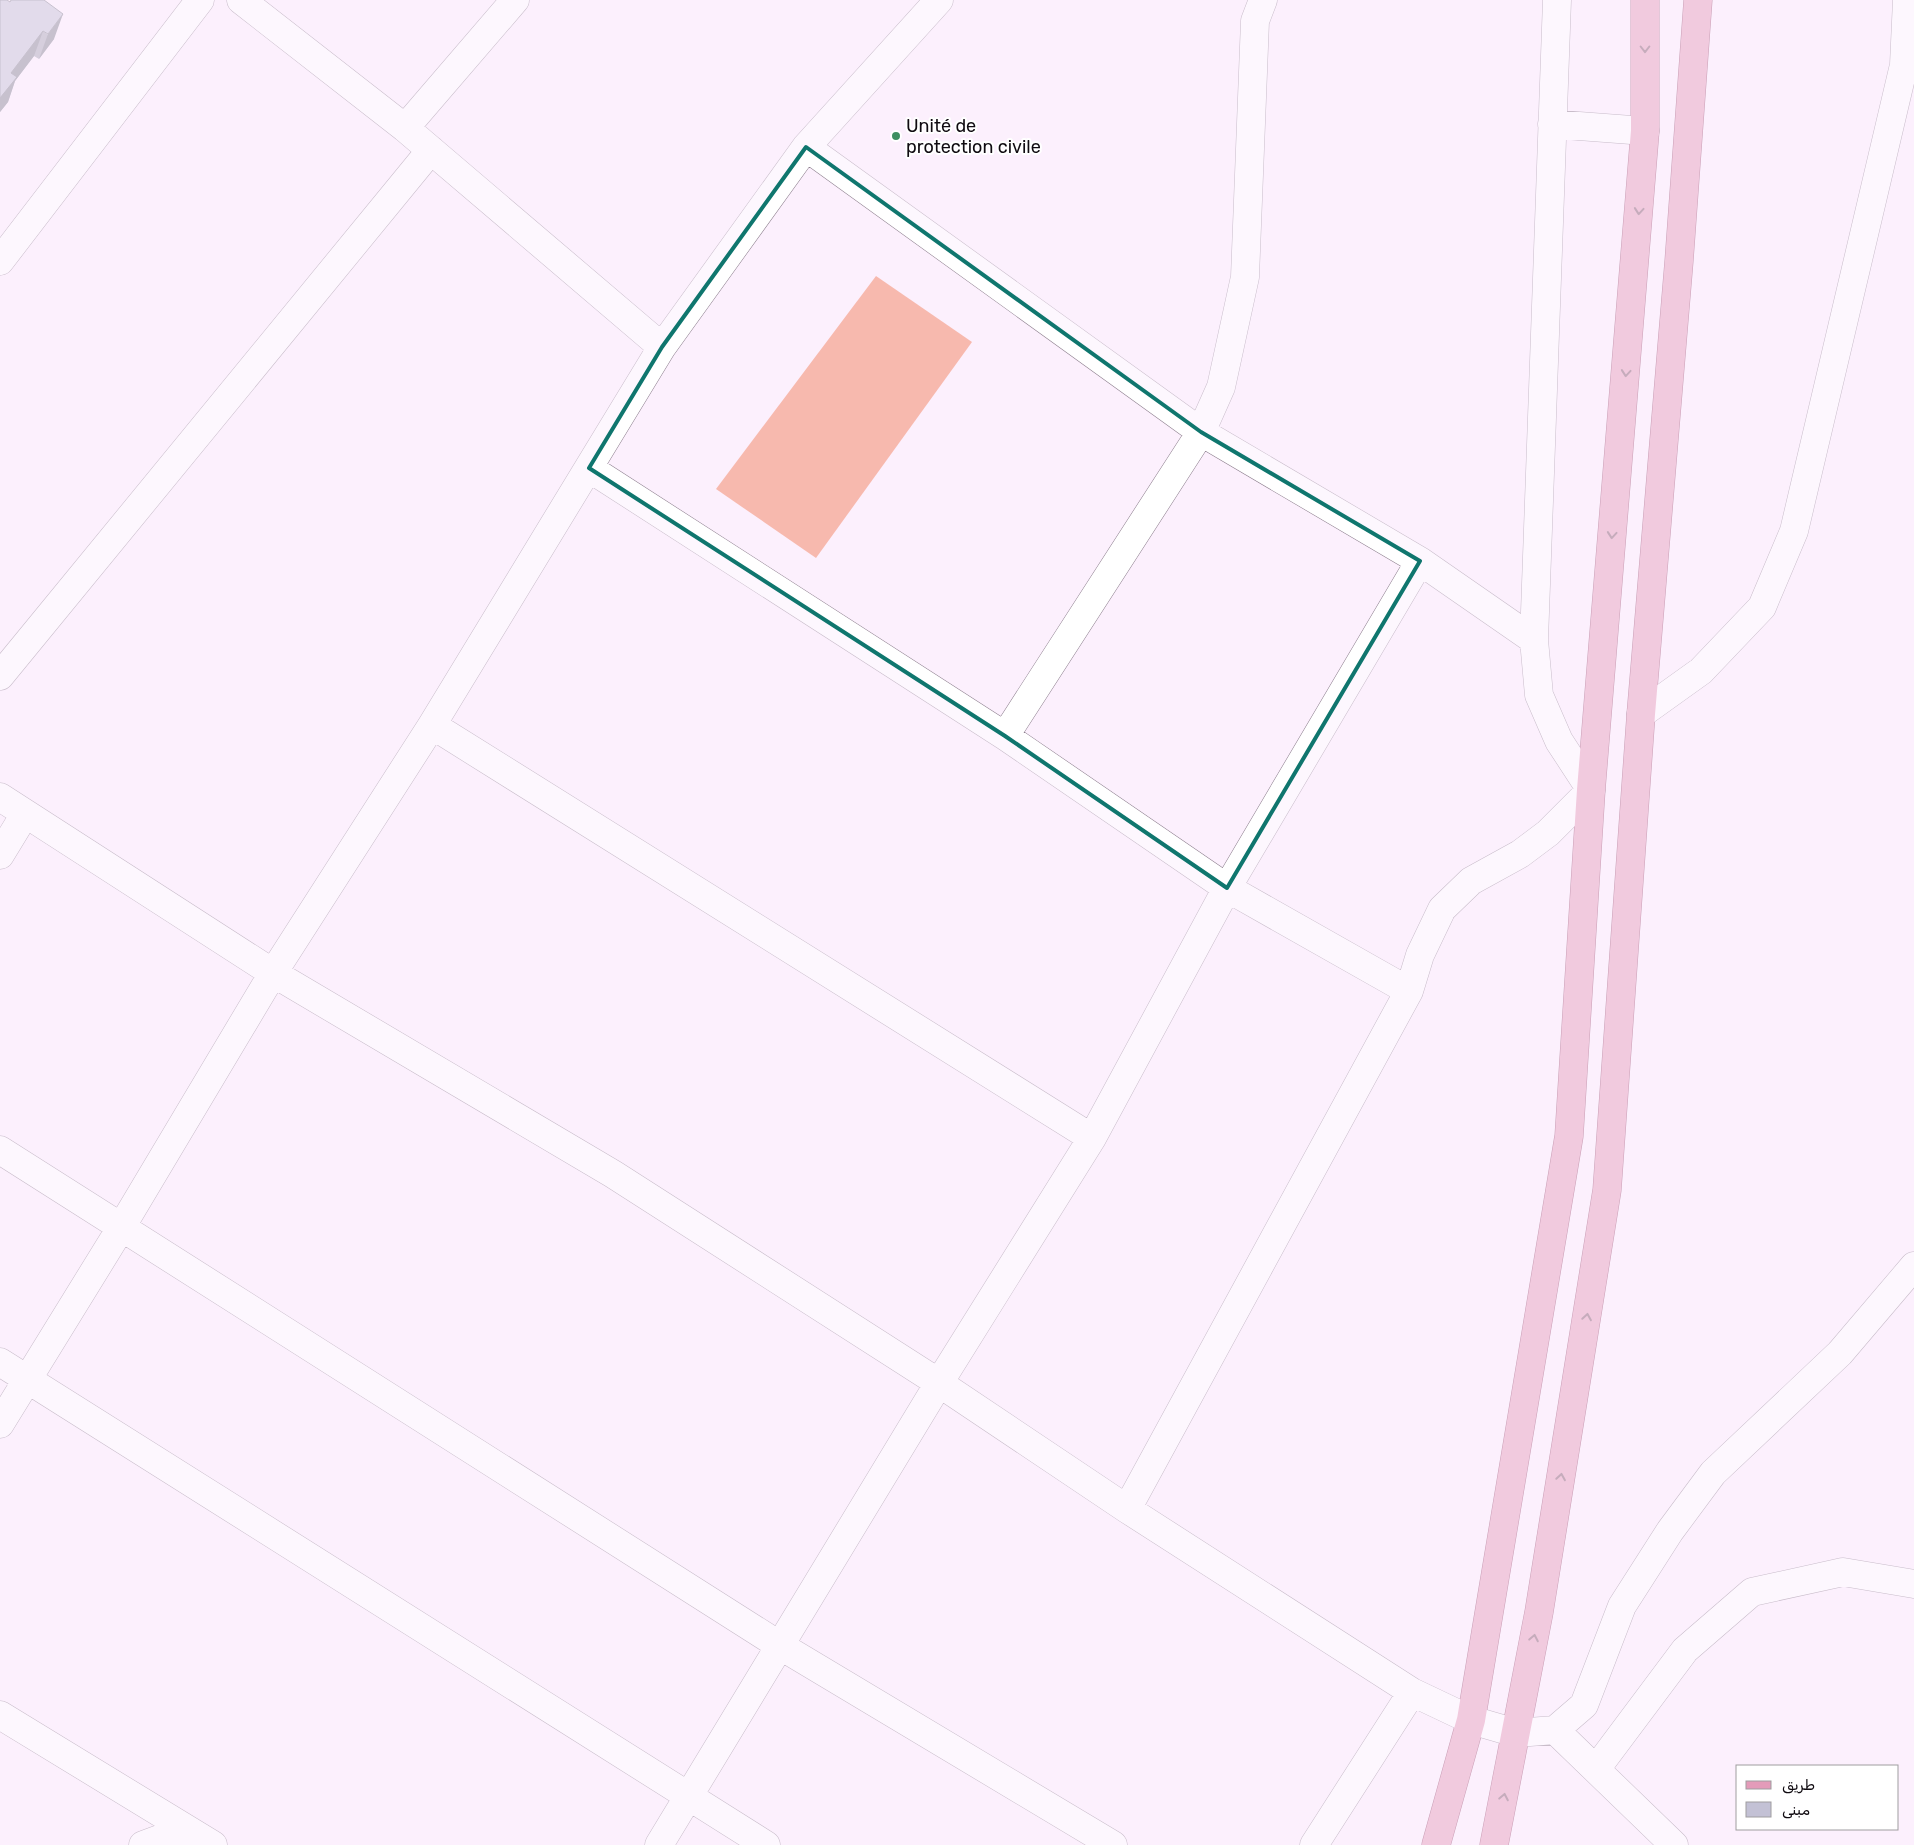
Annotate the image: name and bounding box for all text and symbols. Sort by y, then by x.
one-way arrow [1640,45,1650,53]
place label: Unité de protection civile [906,115,1041,158]
marker: Unité de protection civile [890,130,902,142]
one-way arrow [1634,207,1645,215]
one-way arrow [1620,369,1631,377]
one-way arrow [1607,531,1618,539]
one-way arrow [1581,1312,1591,1321]
one-way arrow [1555,1473,1565,1482]
one-way arrow [1529,1633,1539,1642]
legend [1736,1765,1899,1830]
text: طريق [1782,1776,1815,1794]
one-way arrow [1498,1793,1508,1802]
text: مبنى [1782,1801,1810,1819]

